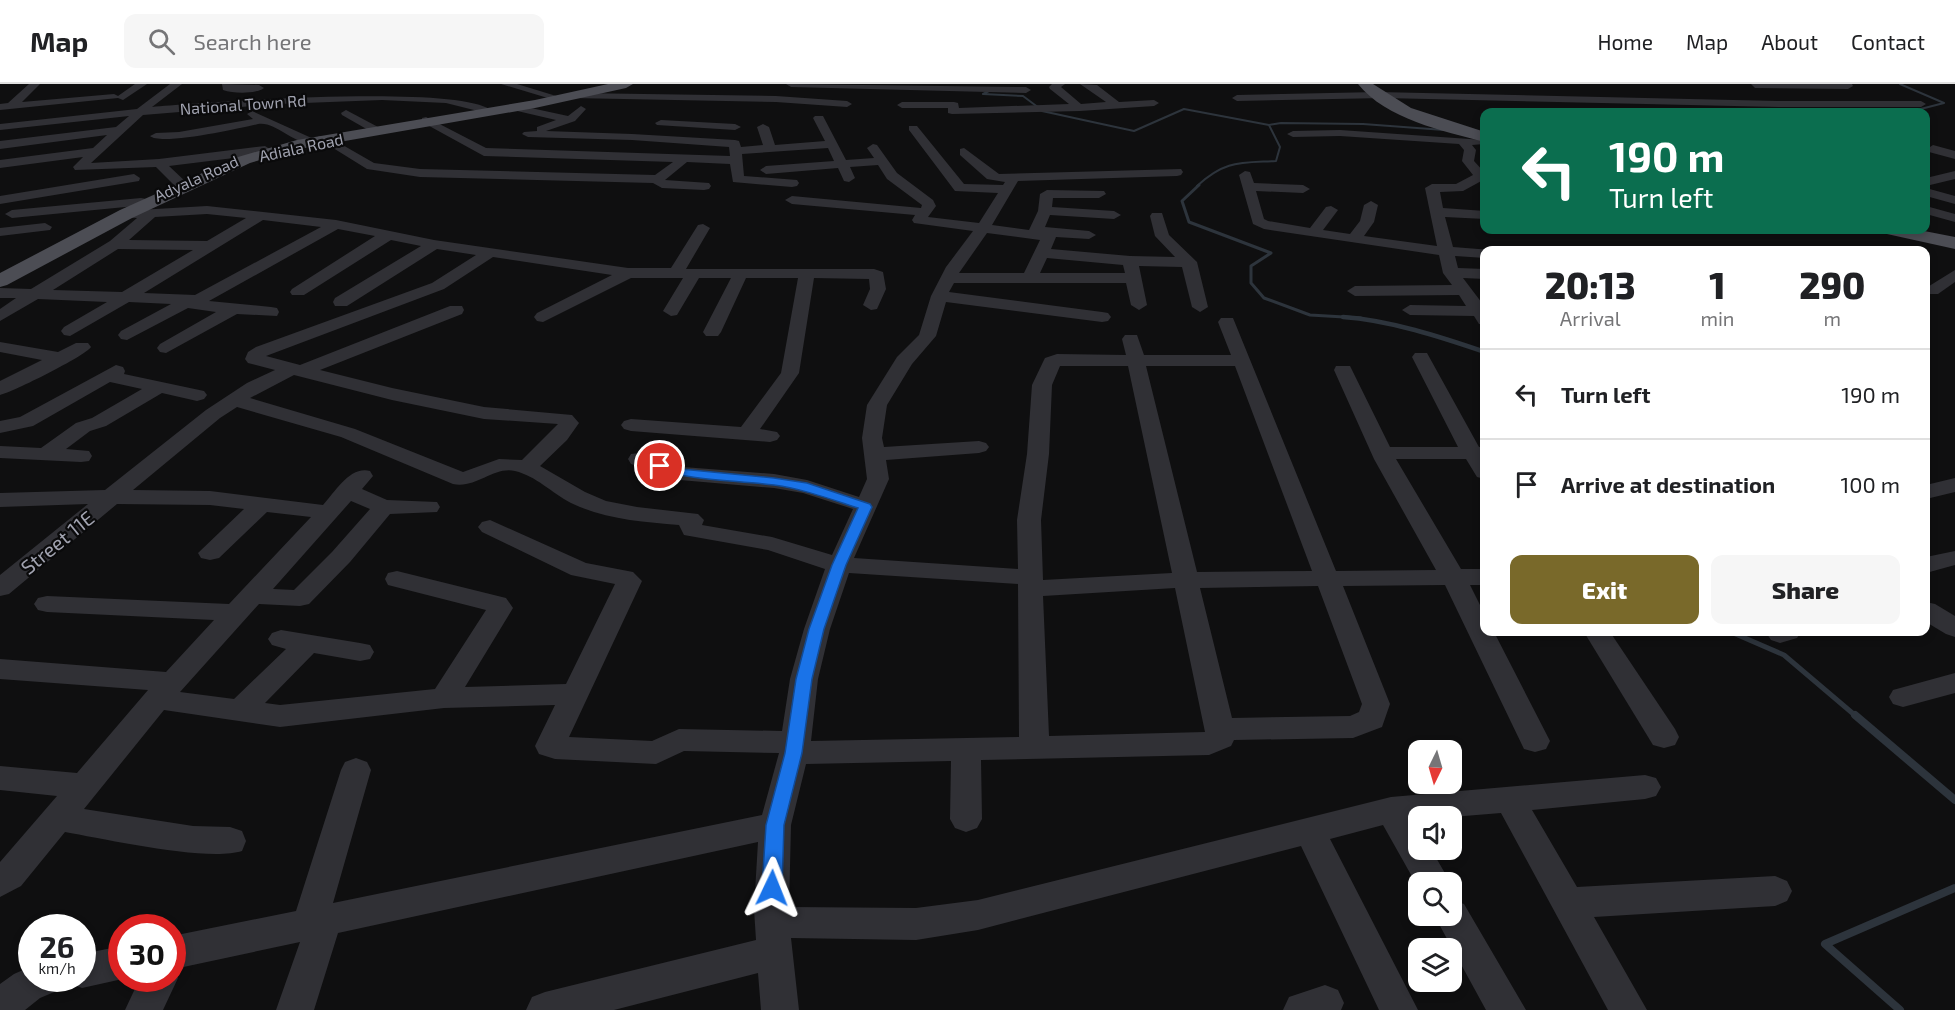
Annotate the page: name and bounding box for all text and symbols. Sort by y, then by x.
search box [124,14,544,68]
text: Map [30,24,88,58]
icon: search [145,25,178,58]
text: Search here [193,28,312,54]
text: Home [1597,29,1653,54]
text: Map [1686,29,1728,54]
text: About [1761,29,1818,54]
text: Contact [1851,29,1925,54]
street label: National Town Rd [179,90,307,118]
street label: Adiala Road [257,129,345,165]
text: 190 m [1609,130,1725,180]
icon: left [1510,132,1588,210]
street label: Adyala Road [151,151,241,205]
text: Turn left [1609,181,1713,213]
text: 20:13 [1545,263,1636,306]
text: 1 [1709,263,1726,306]
text: 290 [1799,263,1865,306]
text: Arrival [1560,306,1621,330]
text: min [1700,306,1735,330]
text: m [1823,306,1841,330]
icon: left [1510,378,1543,411]
text: Turn left [1561,381,1650,407]
text: 190 m [1841,381,1900,407]
pin [634,440,685,491]
icon: arrive [643,449,676,482]
icon: arrive [1510,468,1543,501]
text: Arrive at destination [1561,471,1775,497]
text: 100 m [1841,471,1900,497]
street label: Street 11E [16,505,98,579]
button: Exit [1510,555,1699,624]
button: Share [1711,555,1900,624]
north arrow [1408,740,1462,794]
map controls [1408,740,1462,992]
button: sound [1408,806,1462,860]
position arrow [740,856,804,920]
button: search [1408,872,1462,926]
speed limit sign: 30 [108,914,186,992]
text: 26 [39,928,75,964]
button: layers [1408,938,1462,992]
text: km/h [38,959,76,977]

